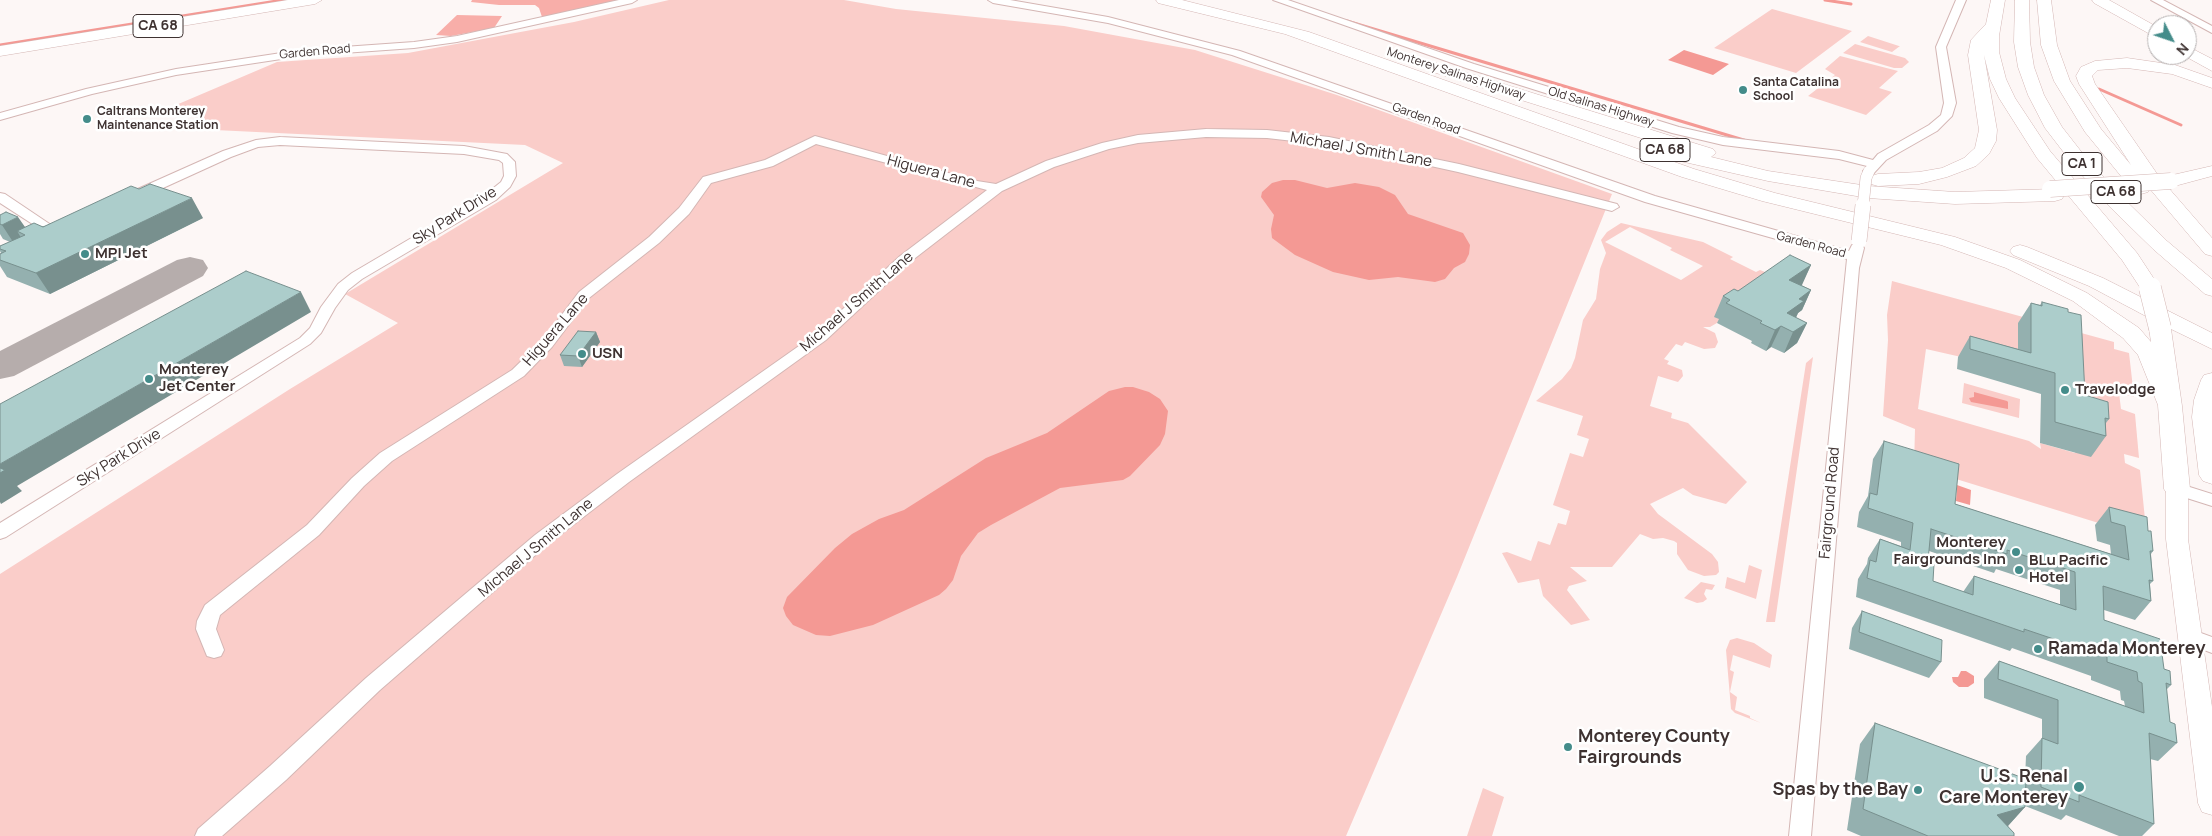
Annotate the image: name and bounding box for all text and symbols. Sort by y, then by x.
road number: CA 68 [133,15,183,38]
north arrow [2147,15,2197,65]
text: N [2172,39,2193,60]
street label: Garden Road [279,42,351,62]
street label: Monterey Salinas Highway [1385,45,1527,103]
place label: Santa Catalina School [1753,76,1839,104]
street label: Old Salinas Highway [1546,84,1656,130]
marker: Santa Catalina School [1737,84,1749,96]
street label: Garden Road [1390,100,1462,138]
place label: Caltrans Monterey Maintenance Station [97,105,219,133]
marker: Caltrans Monterey Maintenance Station [81,113,93,125]
street label: Michael J Smith Lane [1289,129,1433,171]
road number: CA 68 [1640,138,1690,162]
street label: Higuera Lane [885,152,977,192]
road number: CA 1 [2062,152,2102,175]
road number: CA 68 [2091,180,2141,203]
street label: Sky Park Drive [410,183,500,249]
street label: Garden Road [1775,229,1847,261]
place label: MPI Jet [95,245,148,263]
marker: MPI Jet [79,248,91,260]
street label: Michael J Smith Lane [797,248,917,356]
street label: Higuera Lane [520,290,592,370]
place label: USN [592,345,623,363]
marker: USN [576,348,588,360]
place label: Monterey Jet Center [159,361,235,396]
marker: Monterey Jet Center [143,373,155,385]
place label: Travelodge [2075,381,2156,399]
marker: Travelodge [2059,384,2071,396]
street label: Sky Park Drive [74,425,164,491]
street label: Fairground Road [1816,446,1844,560]
street label: Michael J Smith Lane [475,495,597,601]
place label: Monterey Fairgrounds Inn [1894,534,2006,569]
marker: Monterey Fairgrounds Inn [2010,546,2022,558]
place label: BLu Pacific Hotel [2029,552,2108,587]
marker: BLu Pacific Hotel [2013,564,2025,576]
place label: Ramada Monterey [2048,638,2206,660]
marker: Ramada Monterey [2032,643,2044,655]
place label: Monterey County Fairgrounds [1578,726,1730,769]
marker: Monterey County Fairgrounds [1562,741,1574,753]
place label: U.S. Renal Care Monterey [1939,766,2068,809]
place label: Spas by the Bay [1773,779,1908,801]
marker: U.S. Renal Care Monterey [2072,780,2086,794]
marker: Spas by the Bay [1912,784,1924,796]

